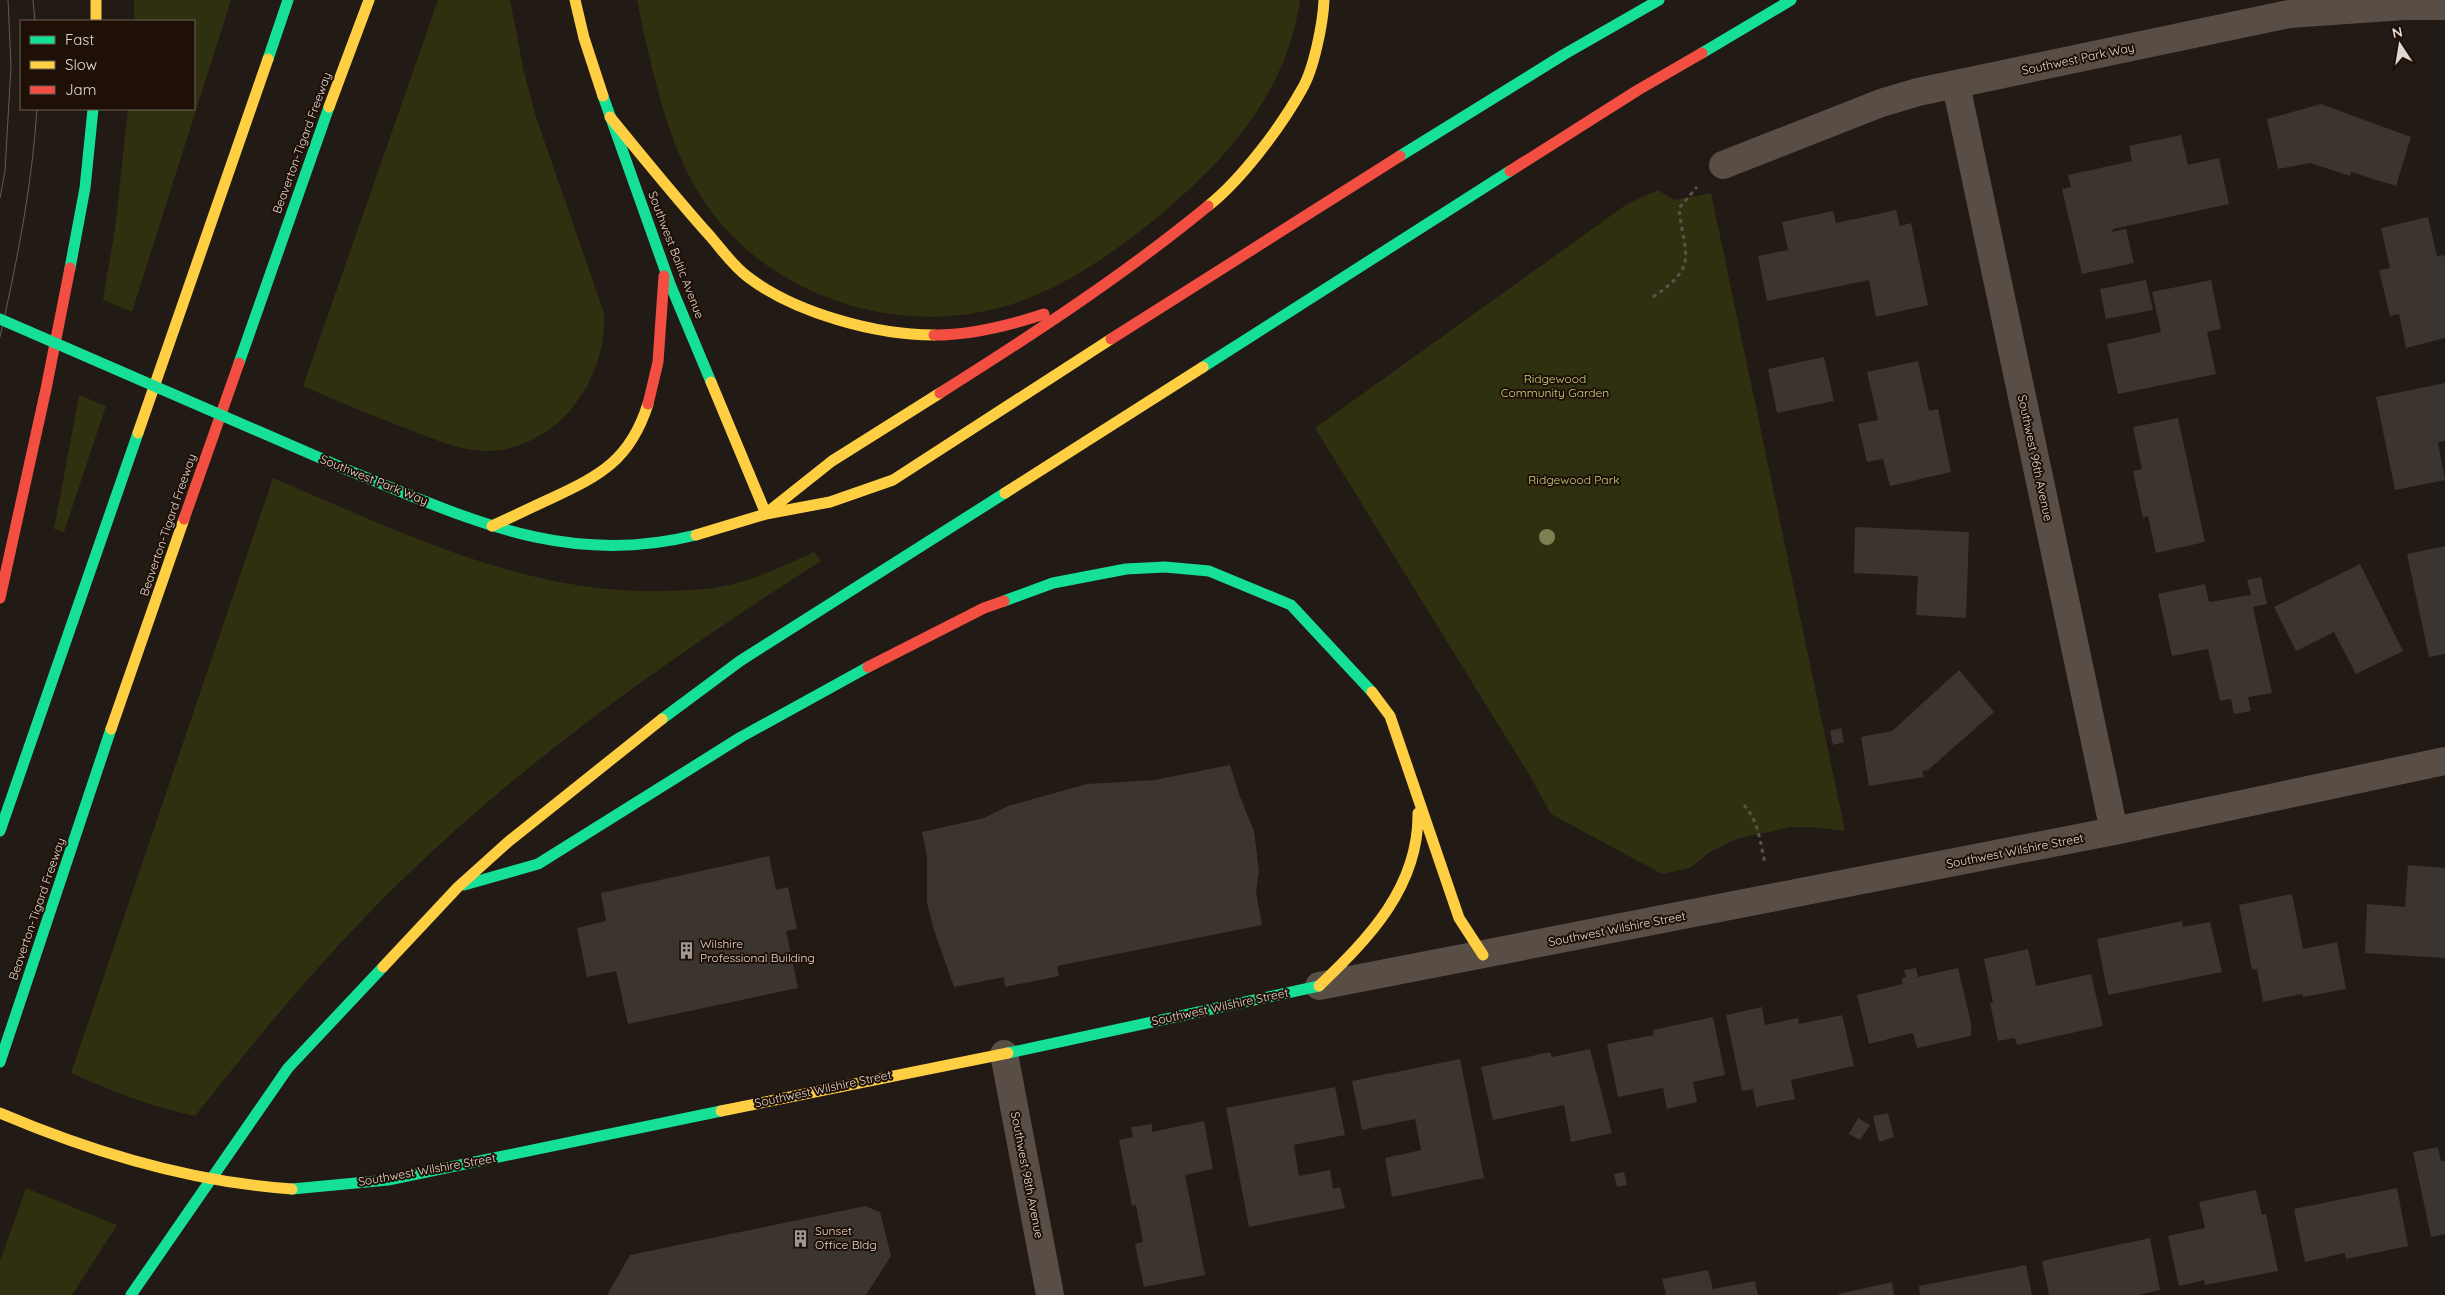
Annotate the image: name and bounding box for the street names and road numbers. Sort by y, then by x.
street label: Southwest Park Way [2020,39,2136,78]
street label: Beaverton-Tigard Freeway [269,70,334,216]
street label: Southwest Baltic Avenue [645,189,708,321]
street label: Southwest 96th Avenue [2015,393,2056,523]
street label: Southwest Park Way [318,451,430,508]
street label: Beaverton-Tigard Freeway [136,452,199,598]
street label: Southwest Wilshire Street [1945,830,2085,871]
street label: Beaverton-Tigard Freeway [5,836,68,982]
street label: Southwest Wilshire Street [1547,908,1687,949]
street label: Southwest Wilshire Street [1150,985,1290,1028]
street label: Southwest Wilshire Street [753,1067,893,1110]
street label: Southwest 98th Avenue [1008,1110,1047,1240]
street label: Southwest Wilshire Street [357,1150,497,1189]

